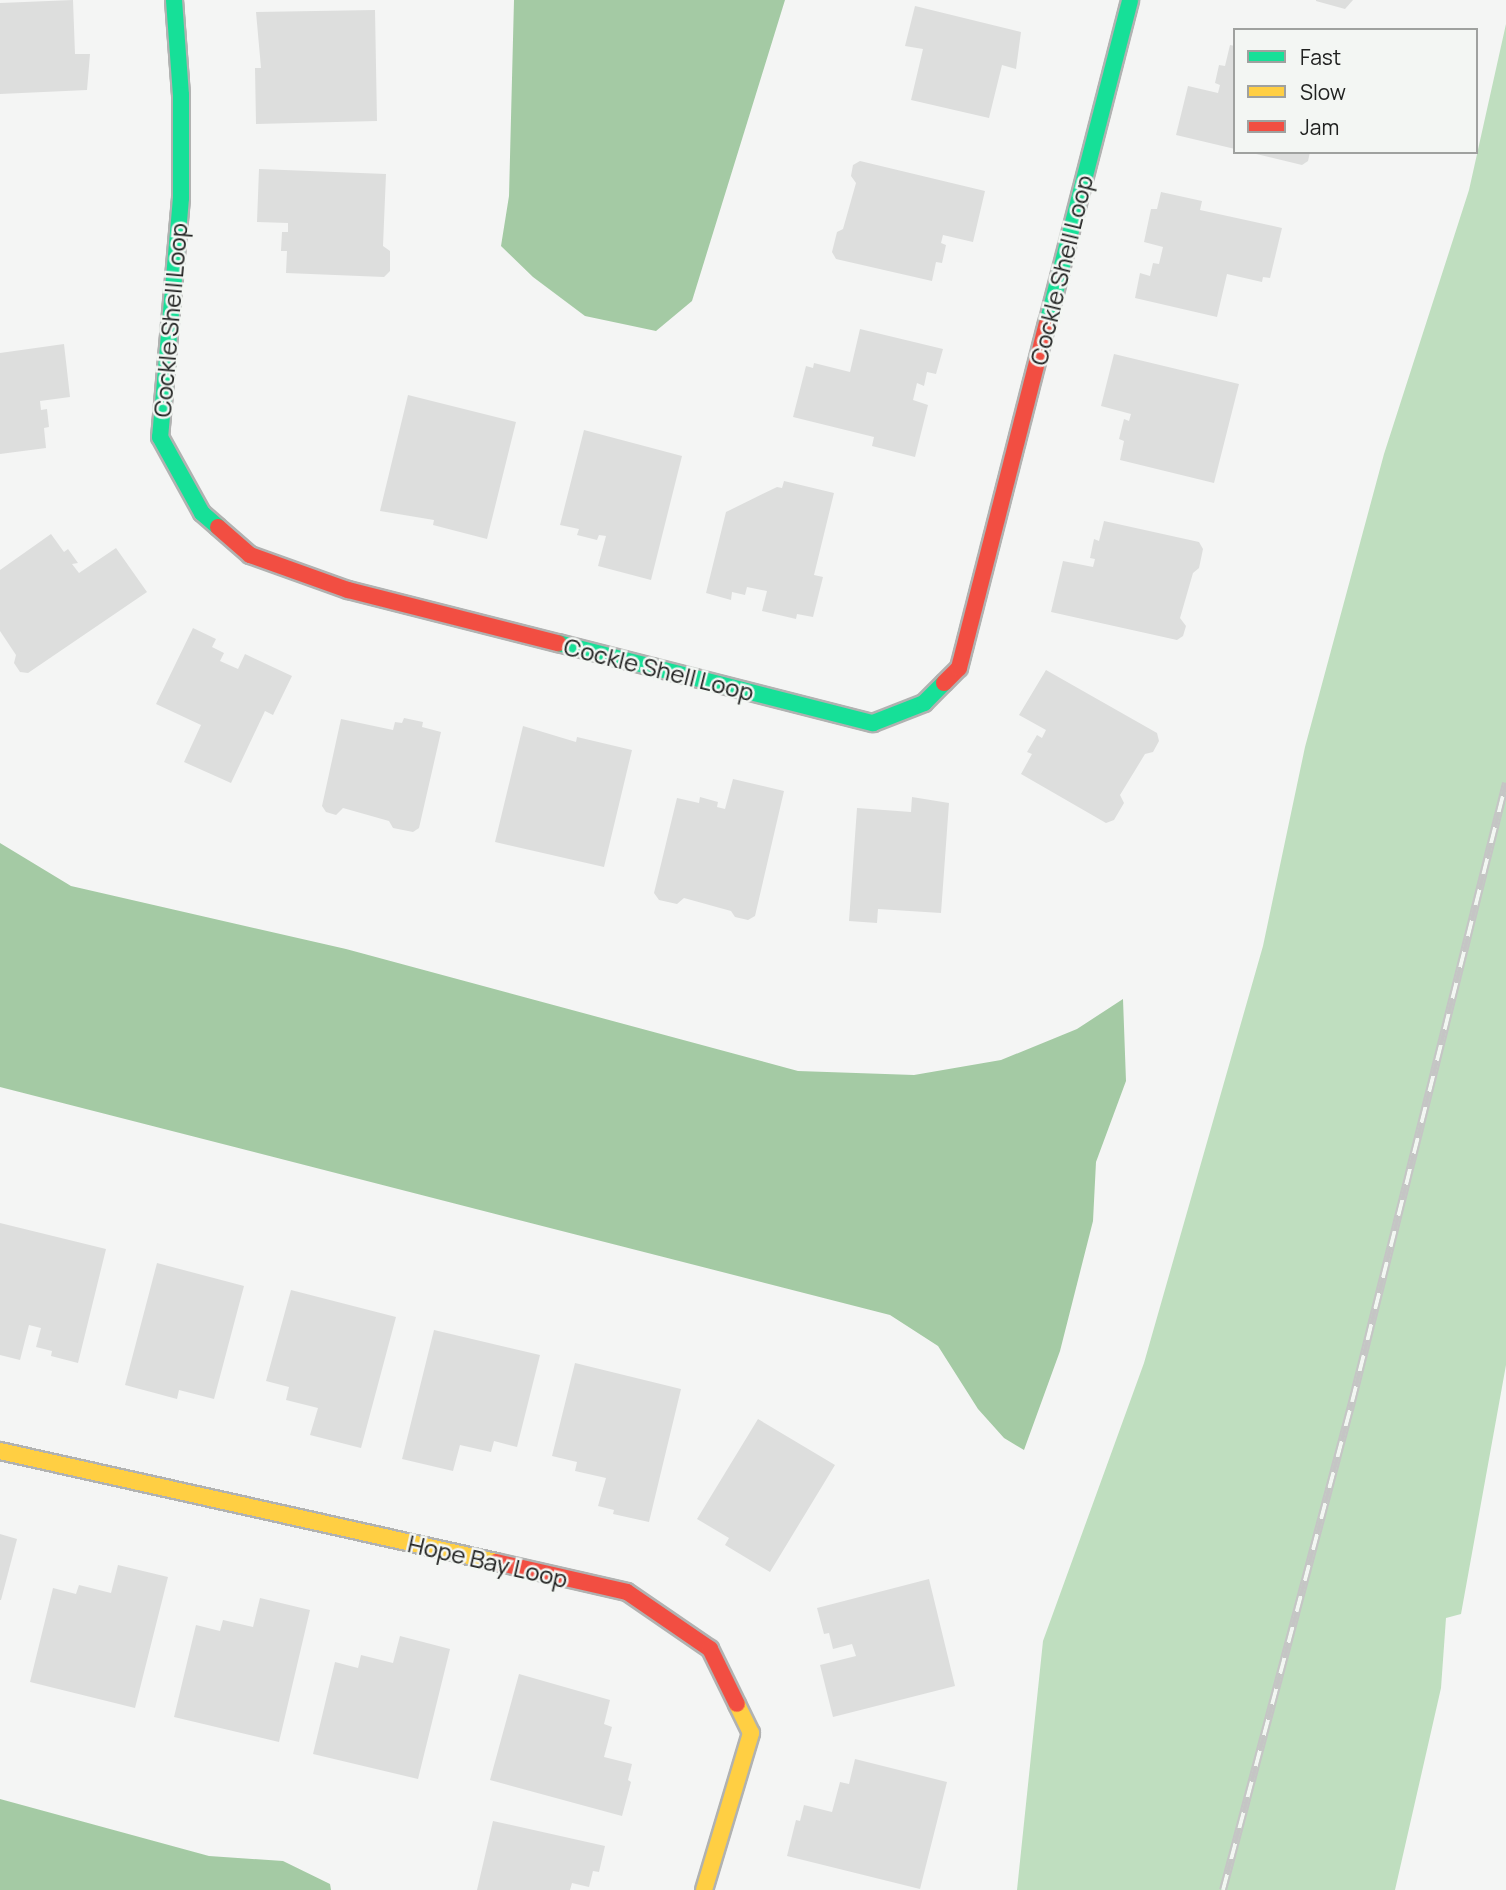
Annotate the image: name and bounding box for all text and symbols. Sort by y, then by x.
legend [1233,28,1478,154]
text: Fast [1300,43,1341,71]
text: Slow [1300,78,1346,106]
text: Jam [1300,113,1339,141]
street label: Cockle Shell Loop [1023,172,1099,368]
street label: Cockle Shell Loop [147,222,193,418]
street label: Cockle Shell Loop [561,631,757,707]
street label: Hope Bay Loop [405,1529,571,1593]

